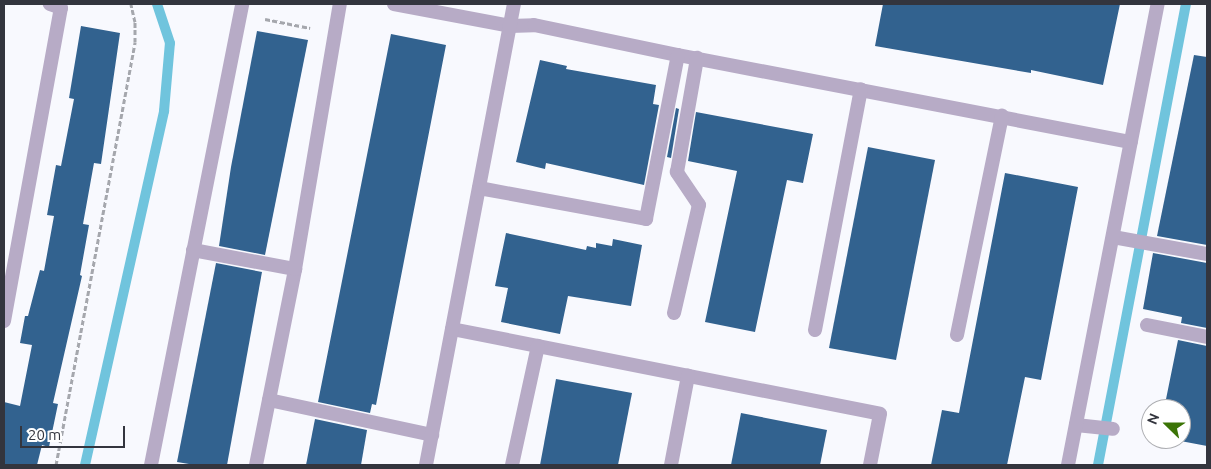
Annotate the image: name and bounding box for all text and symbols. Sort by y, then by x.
north arrow [1141,399,1191,449]
text: N [1144,411,1162,427]
scale bar [22,416,128,448]
text: 20 m [28,426,61,443]

